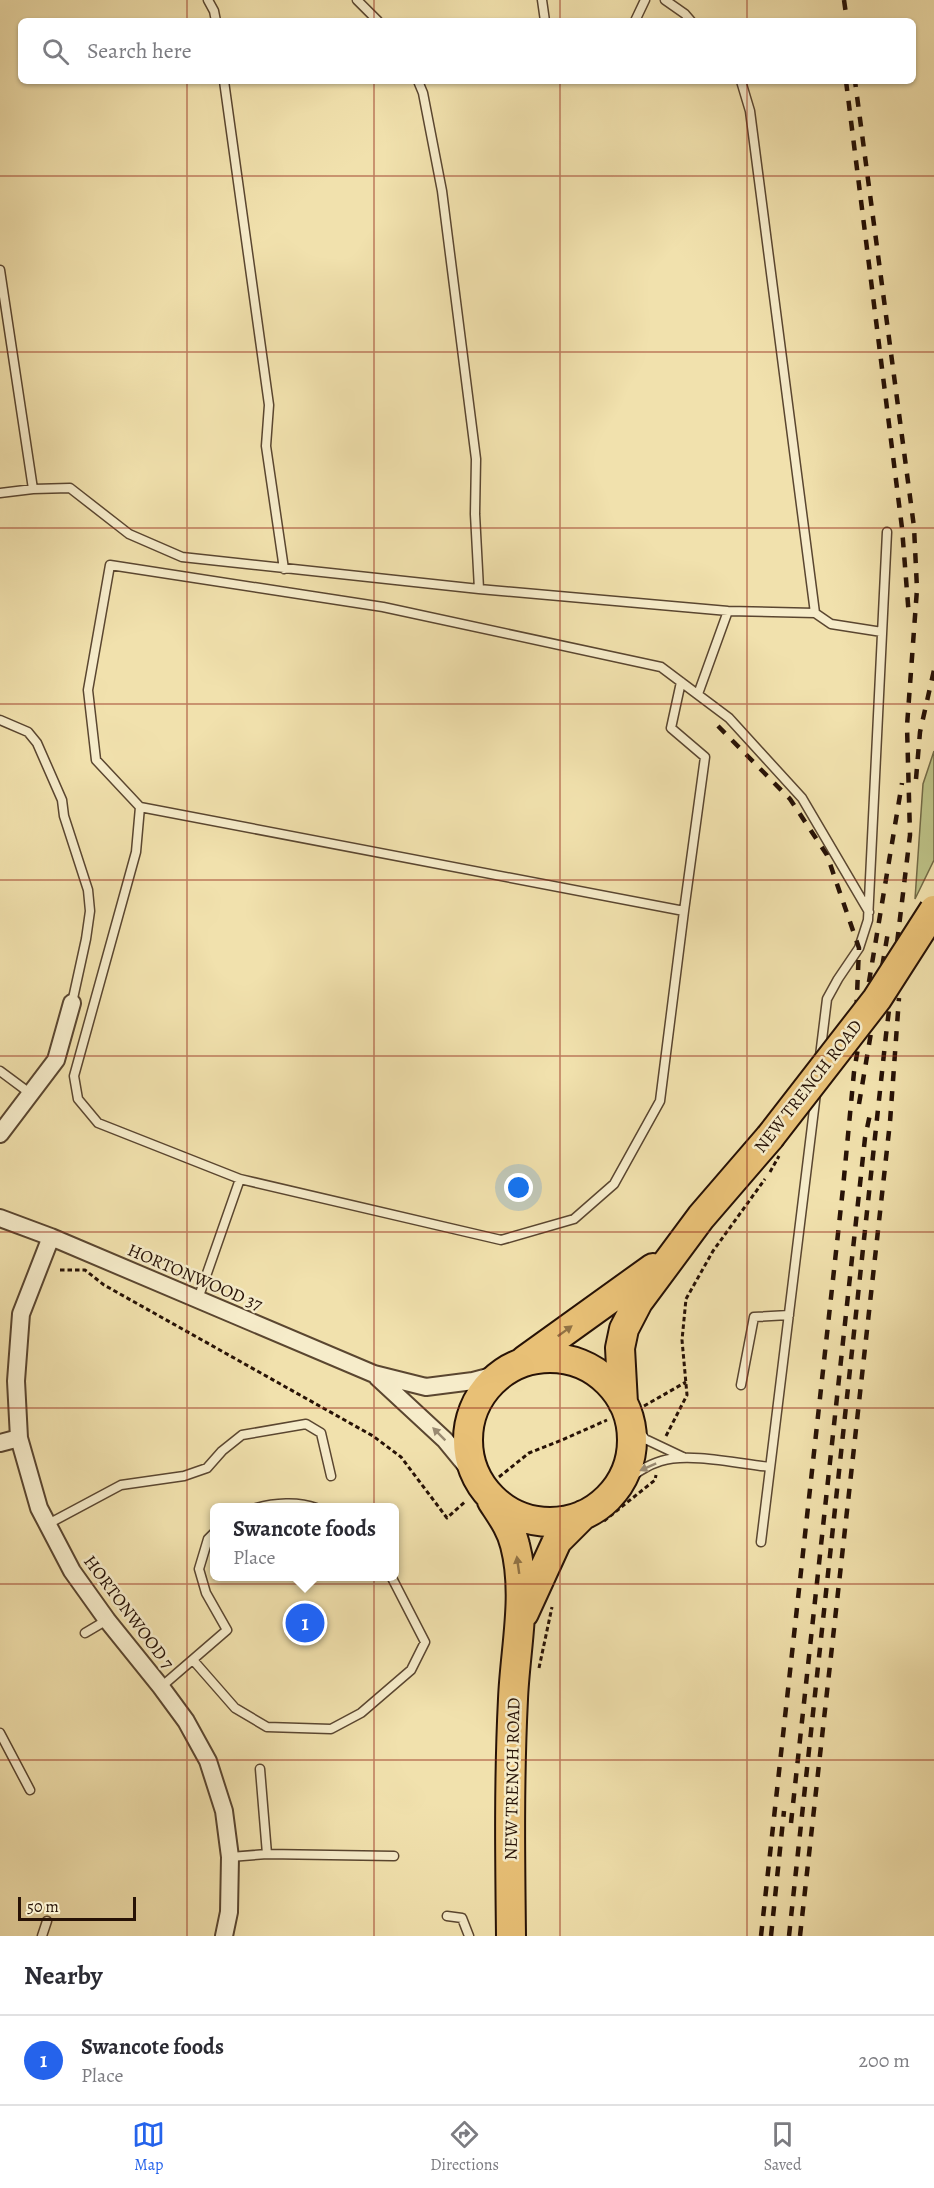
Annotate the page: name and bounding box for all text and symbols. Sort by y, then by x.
search box [18,18,916,84]
icon: search [39,35,72,68]
text: Search here [87,36,192,66]
street label: NEW TRENCH ROAD [748,1014,868,1158]
your location [504,1173,533,1202]
street label: HORTONWOOD 37 [124,1238,267,1316]
one-way arrow [558,1326,573,1338]
one-way arrow [433,1428,447,1442]
one-way arrow [638,1462,656,1472]
popup [210,1503,399,1581]
text: Swancote foods [233,1514,376,1544]
text: Place [233,1544,275,1571]
street label: HORTONWOOD 7 [78,1550,180,1674]
one-way arrow [513,1555,523,1574]
pin: 1 [286,1600,324,1646]
street label: NEW TRENCH ROAD [499,1697,525,1861]
scale bar [18,1894,136,1922]
text: 50 m [27,1896,59,1918]
text: Nearby [24,1958,103,1993]
text: Swancote foods [81,2032,224,2062]
text: 1 [40,2047,47,2074]
text: 200 m [859,2047,910,2074]
text: Place [81,2062,123,2089]
tab: Map [132,2118,165,2176]
tab: Directions [430,2118,499,2176]
tab: Saved [764,2118,802,2176]

